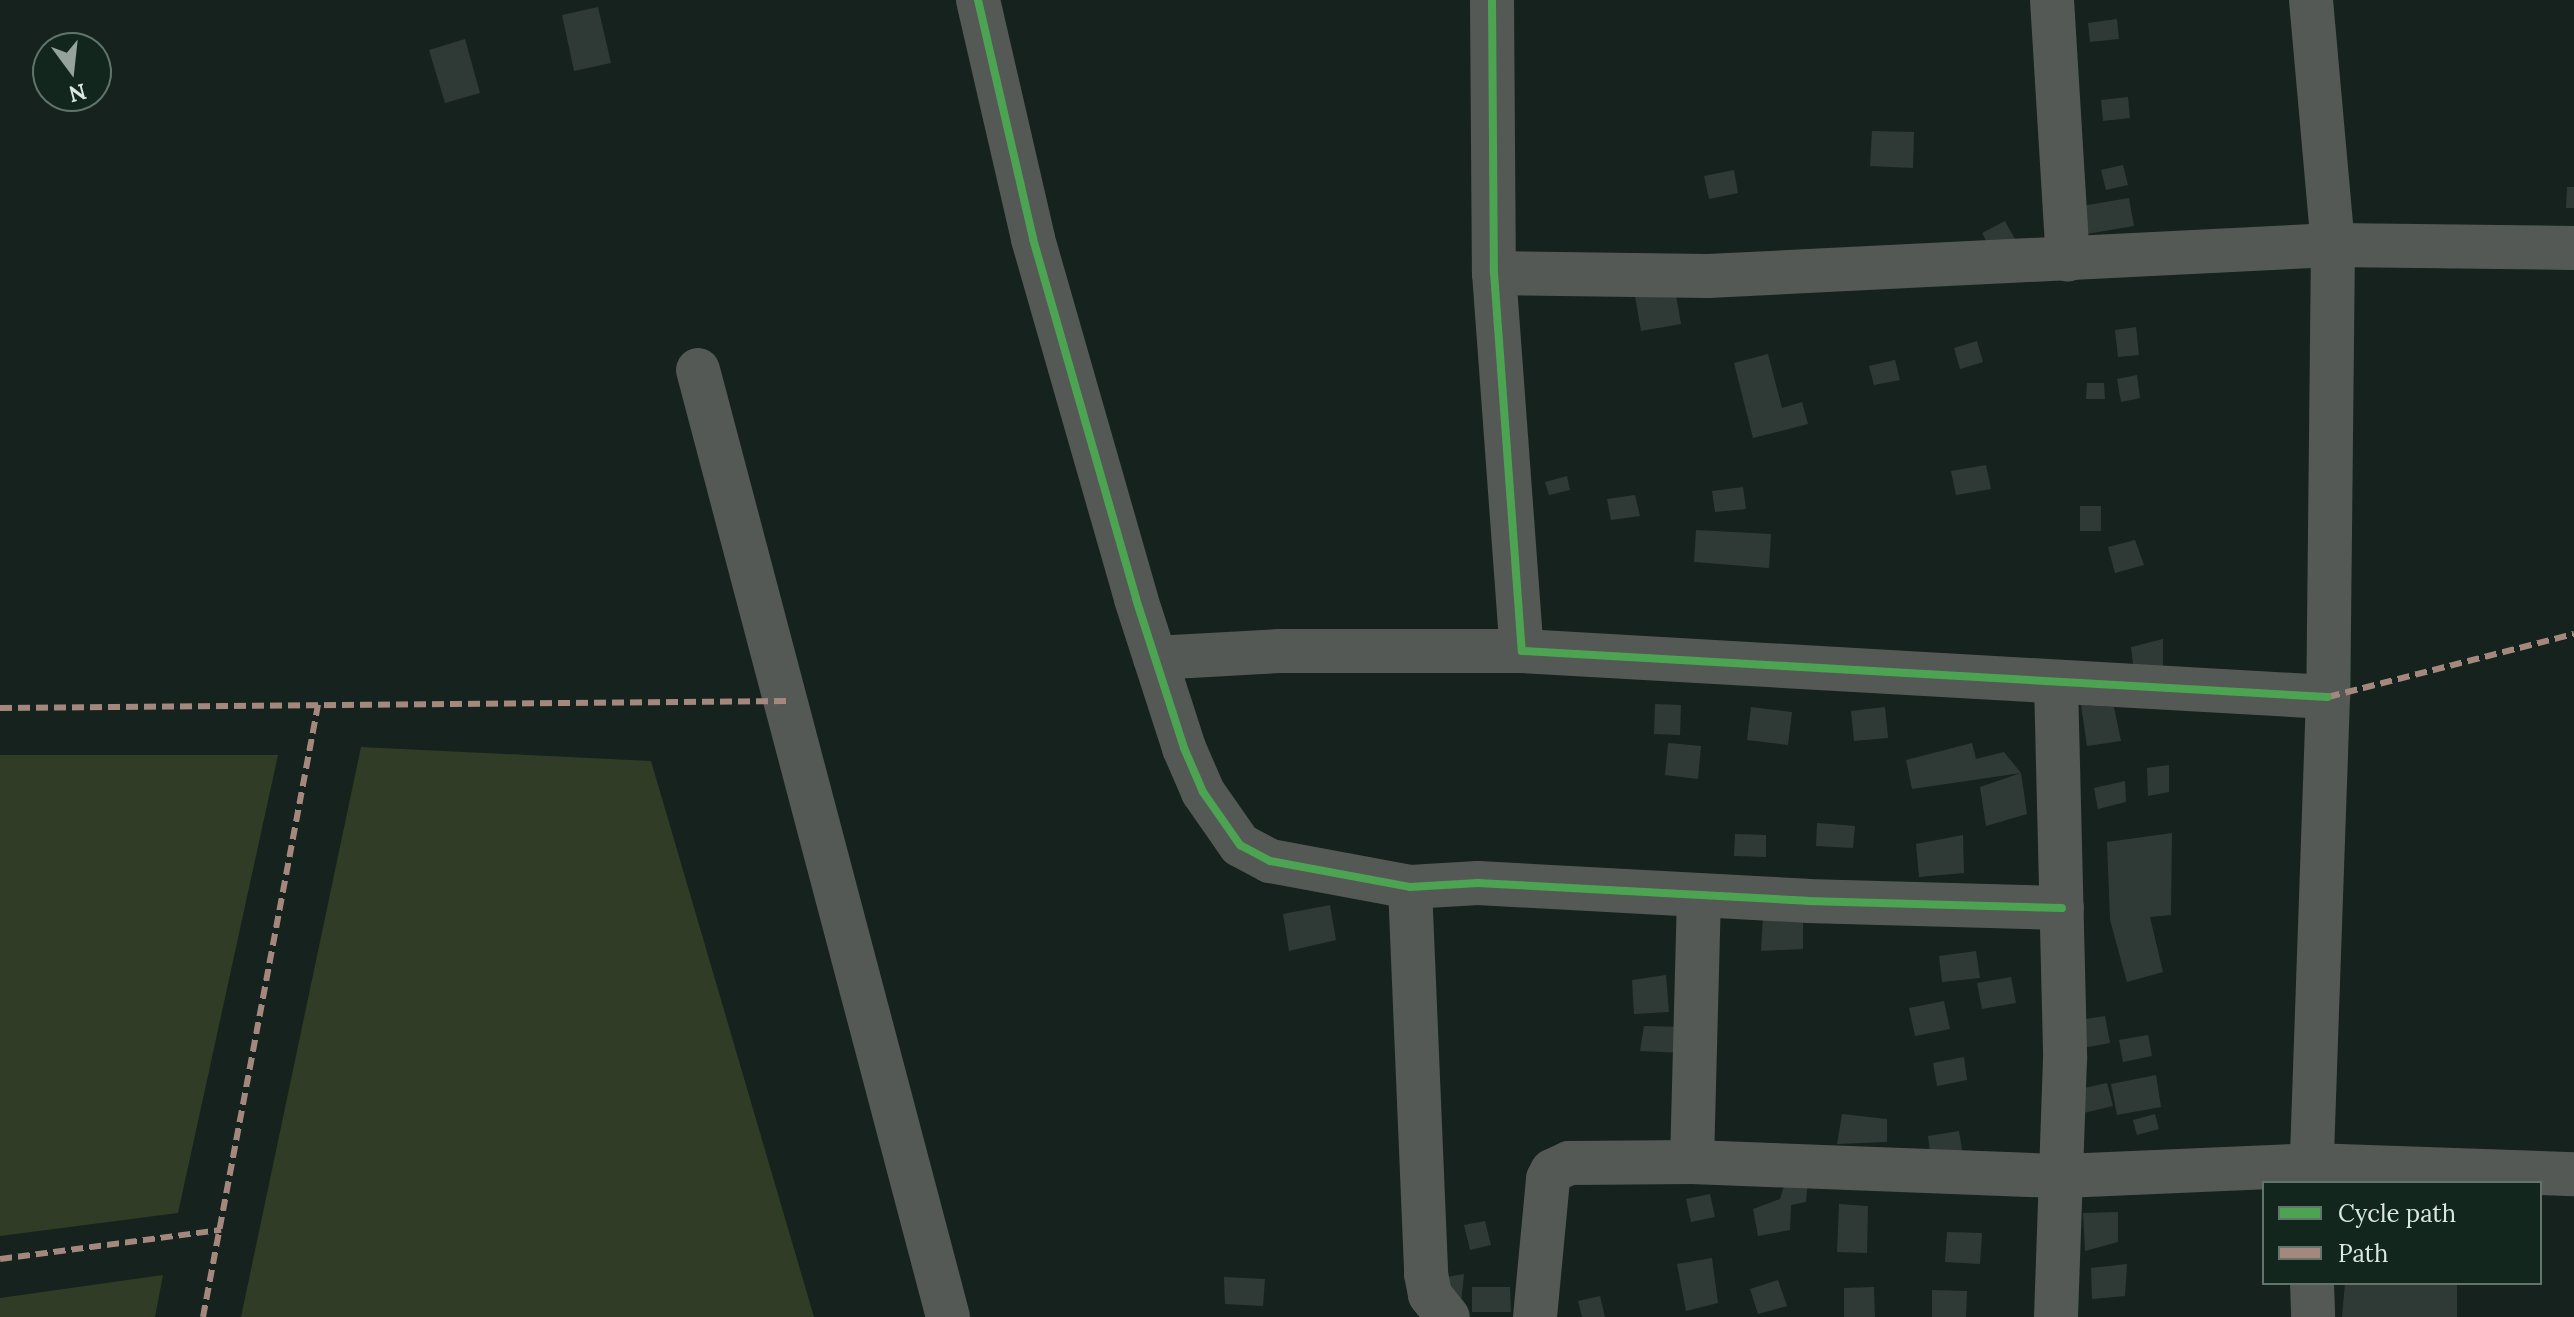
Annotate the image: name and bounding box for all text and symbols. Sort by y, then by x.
north arrow [32,32,112,112]
text: N [66,78,90,109]
legend [2262,1181,2542,1285]
text: Cycle path [2338,1198,2456,1229]
text: Path [2338,1238,2388,1269]

